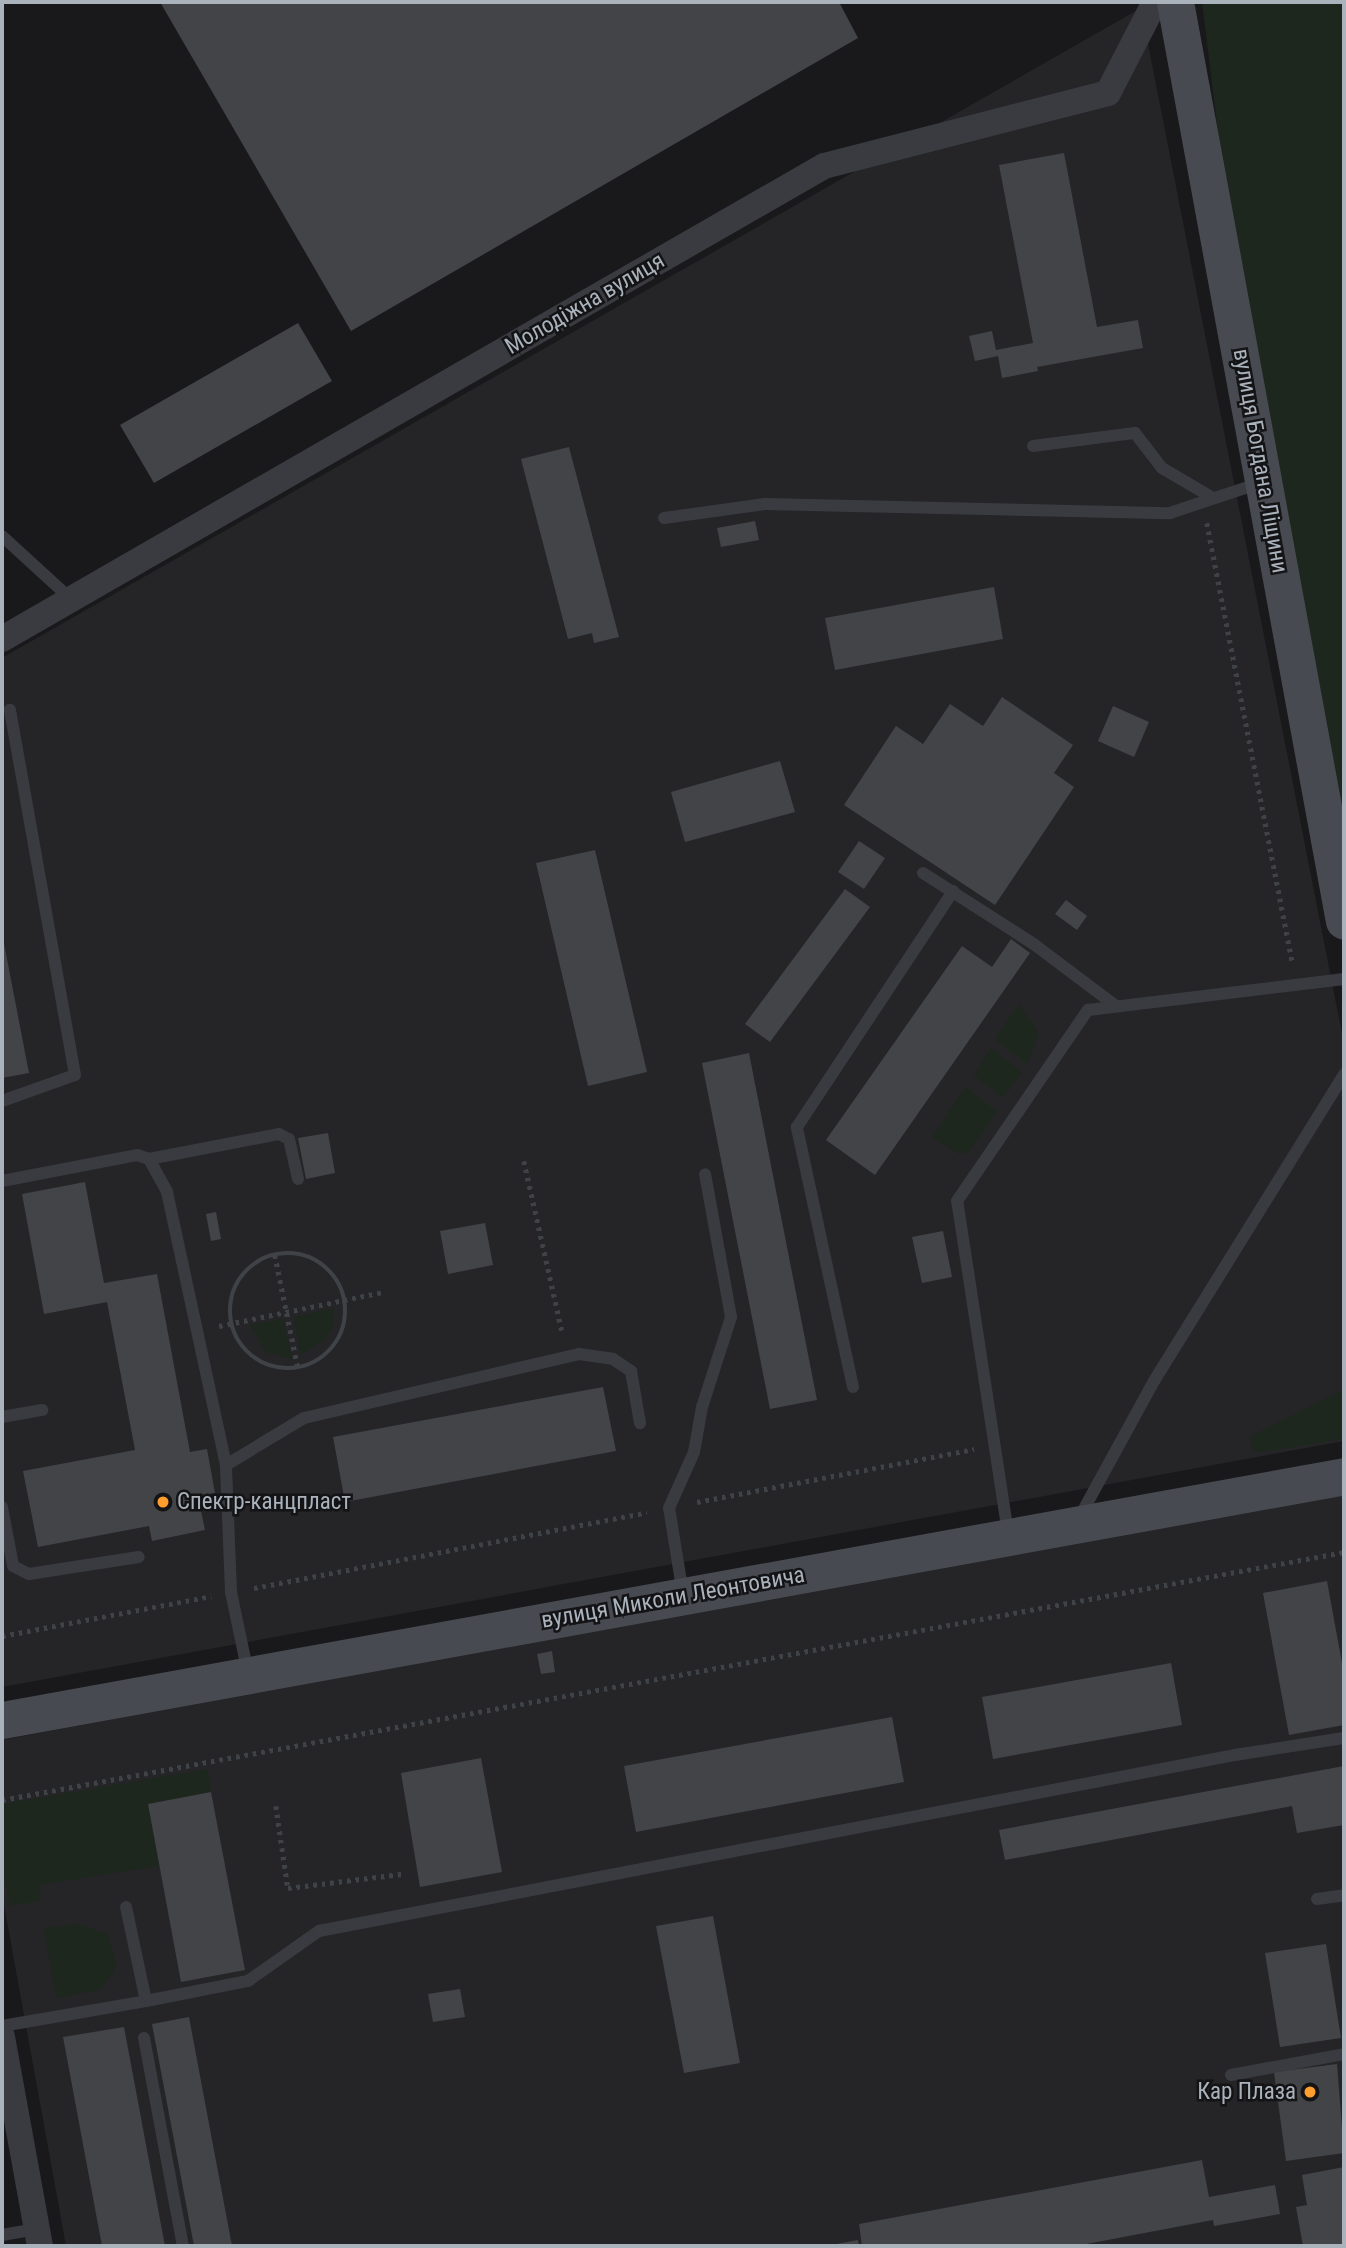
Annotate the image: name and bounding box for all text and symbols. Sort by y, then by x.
street label: Молодіжна вулиця [500,247,670,361]
street label: вулиця Богдана Ліщини [1227,347,1293,575]
place label: Спектр-канцпласт [177,1488,351,1516]
marker: Спектр-канцпласт [155,1494,171,1510]
street label: вулиця Миколи Леонтовича [539,1561,807,1635]
place label: Кар Плаза [1197,2078,1296,2106]
marker: Кар Плаза [1302,2084,1318,2100]

